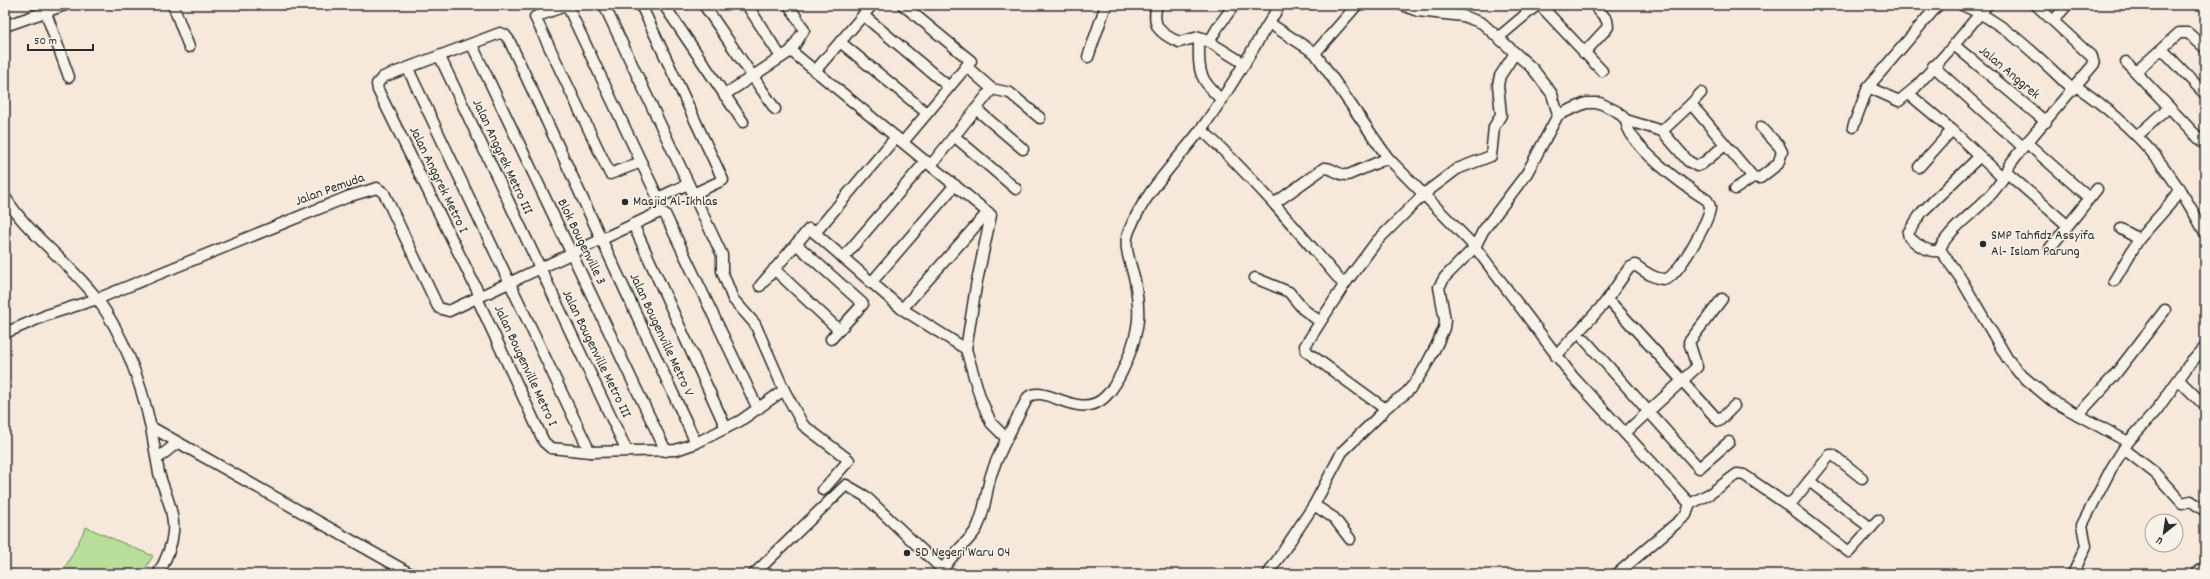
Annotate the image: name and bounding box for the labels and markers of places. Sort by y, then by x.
place label: Masjid Al-Ikhlas [633,192,718,212]
marker: Masjid Al-Ikhlas [620,197,630,207]
place label: SMP Tahfidz Assyifa Al- Islam Parung [1991,226,2095,262]
marker: SMP Tahfidz Assyifa Al- Islam Parung [1978,239,1988,249]
place label: SD Negeri Waru 04 [915,543,1010,563]
marker: SD Negeri Waru 04 [902,548,912,558]

